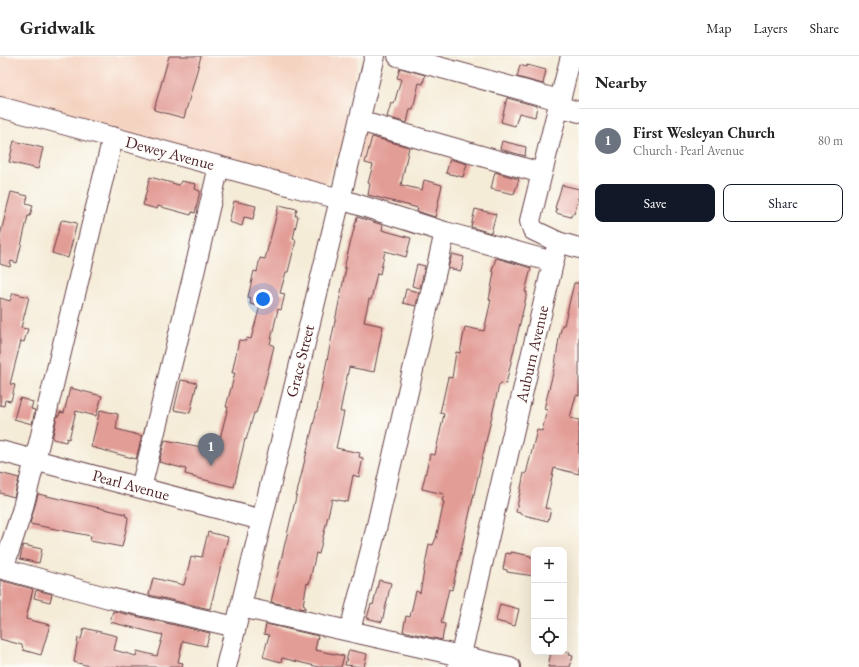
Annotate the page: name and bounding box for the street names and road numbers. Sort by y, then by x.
street label: Dewey Avenue [123,131,217,175]
street label: Auburn Avenue [510,303,553,406]
street label: Grace Street [281,322,319,400]
street label: Pearl Avenue [90,465,172,505]

